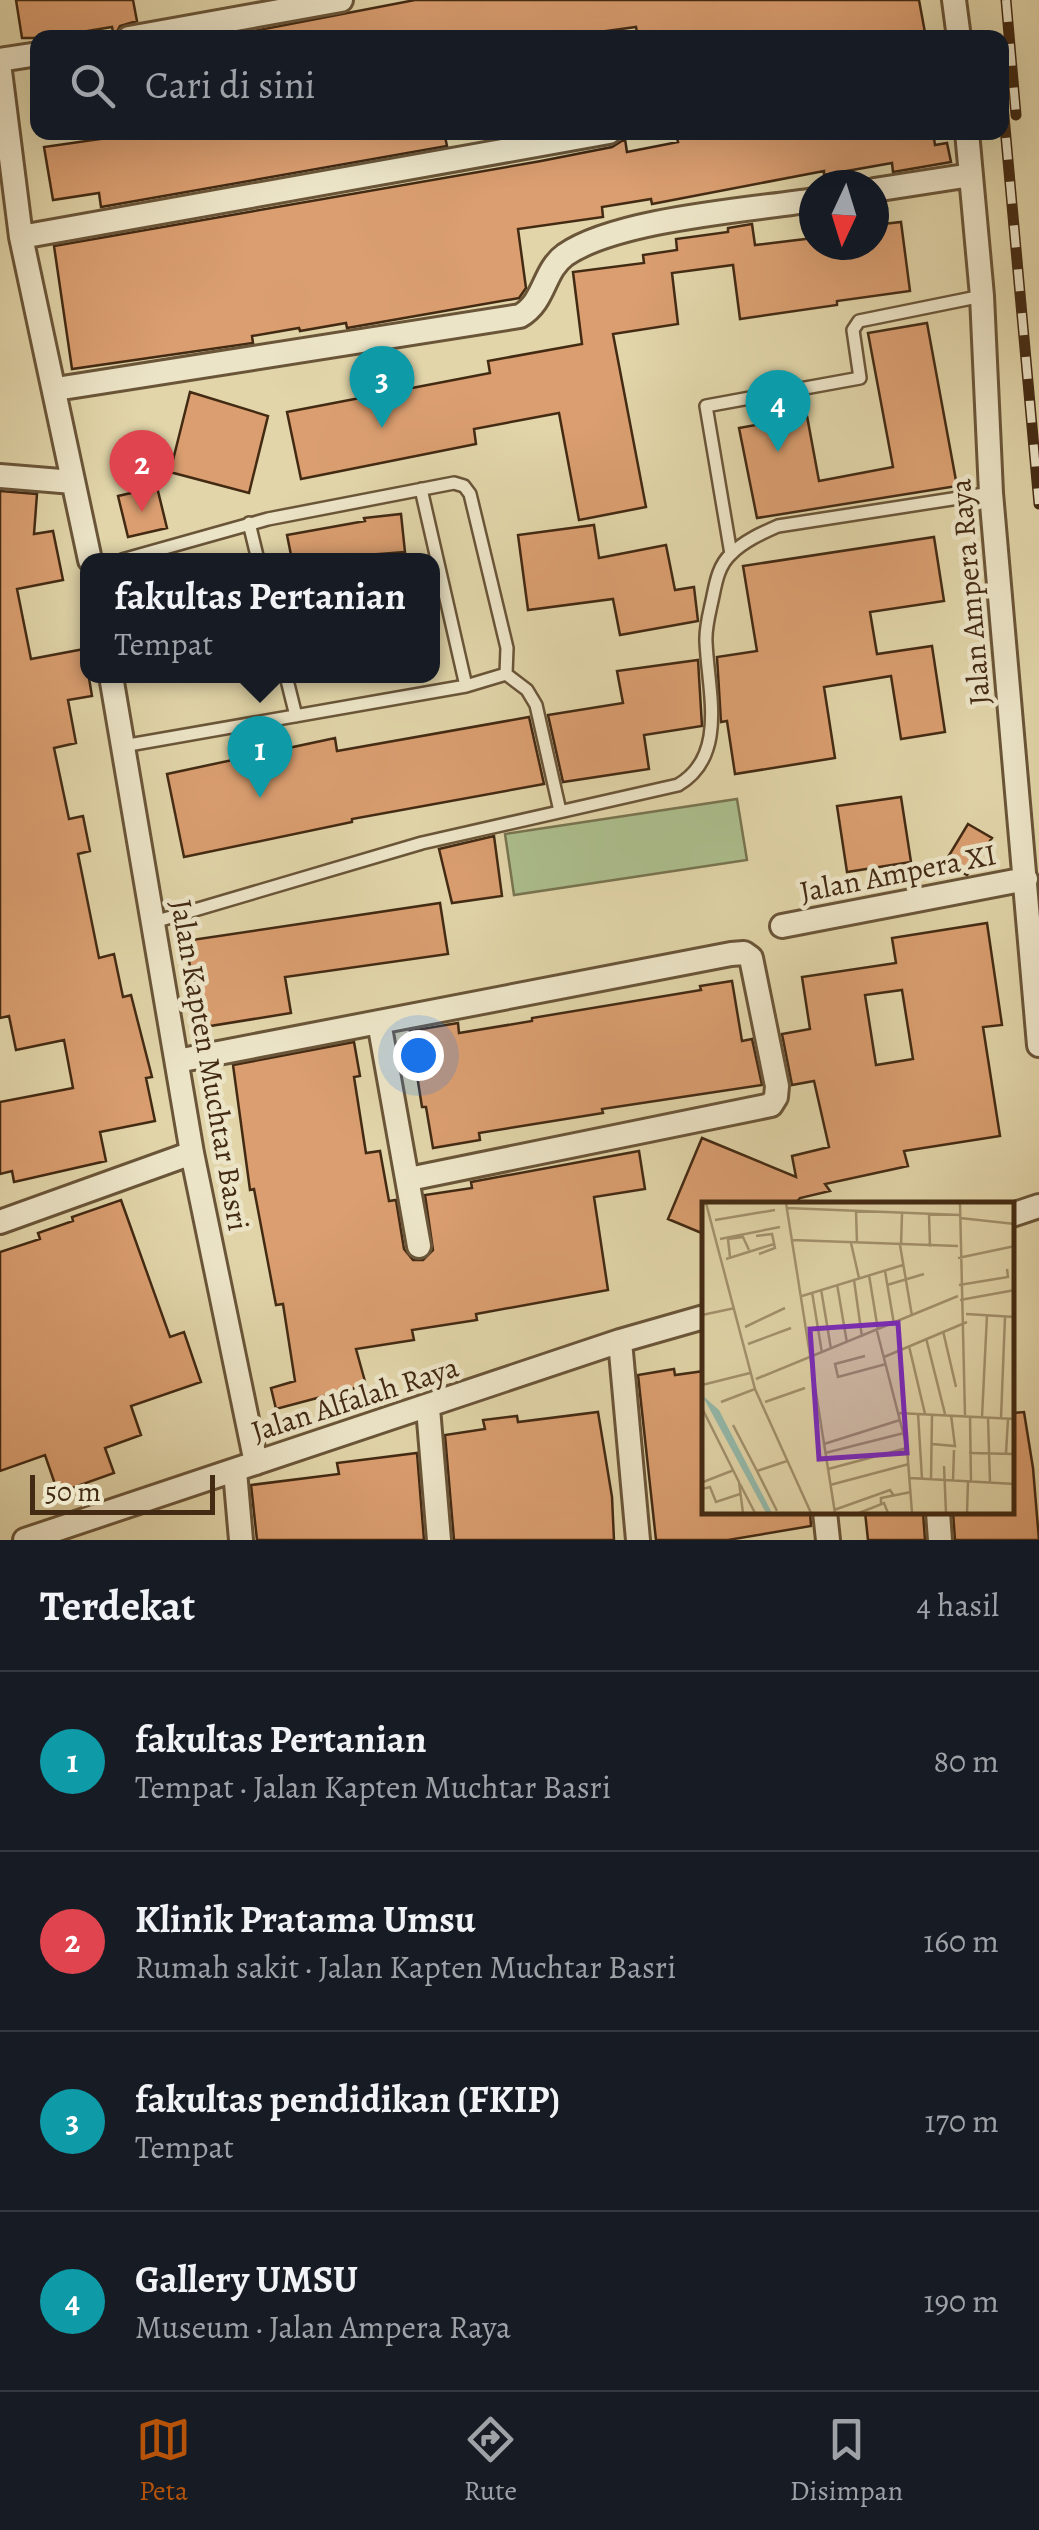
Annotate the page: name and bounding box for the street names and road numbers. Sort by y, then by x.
street label: Jalan Ampera Raya [940,477,1000,707]
street label: Jalan Ampera XI [796,834,1000,912]
street label: Jalan Kapten Muchtar Basri [161,896,259,1234]
street label: Jalan Alfalah Raya [246,1347,464,1451]

